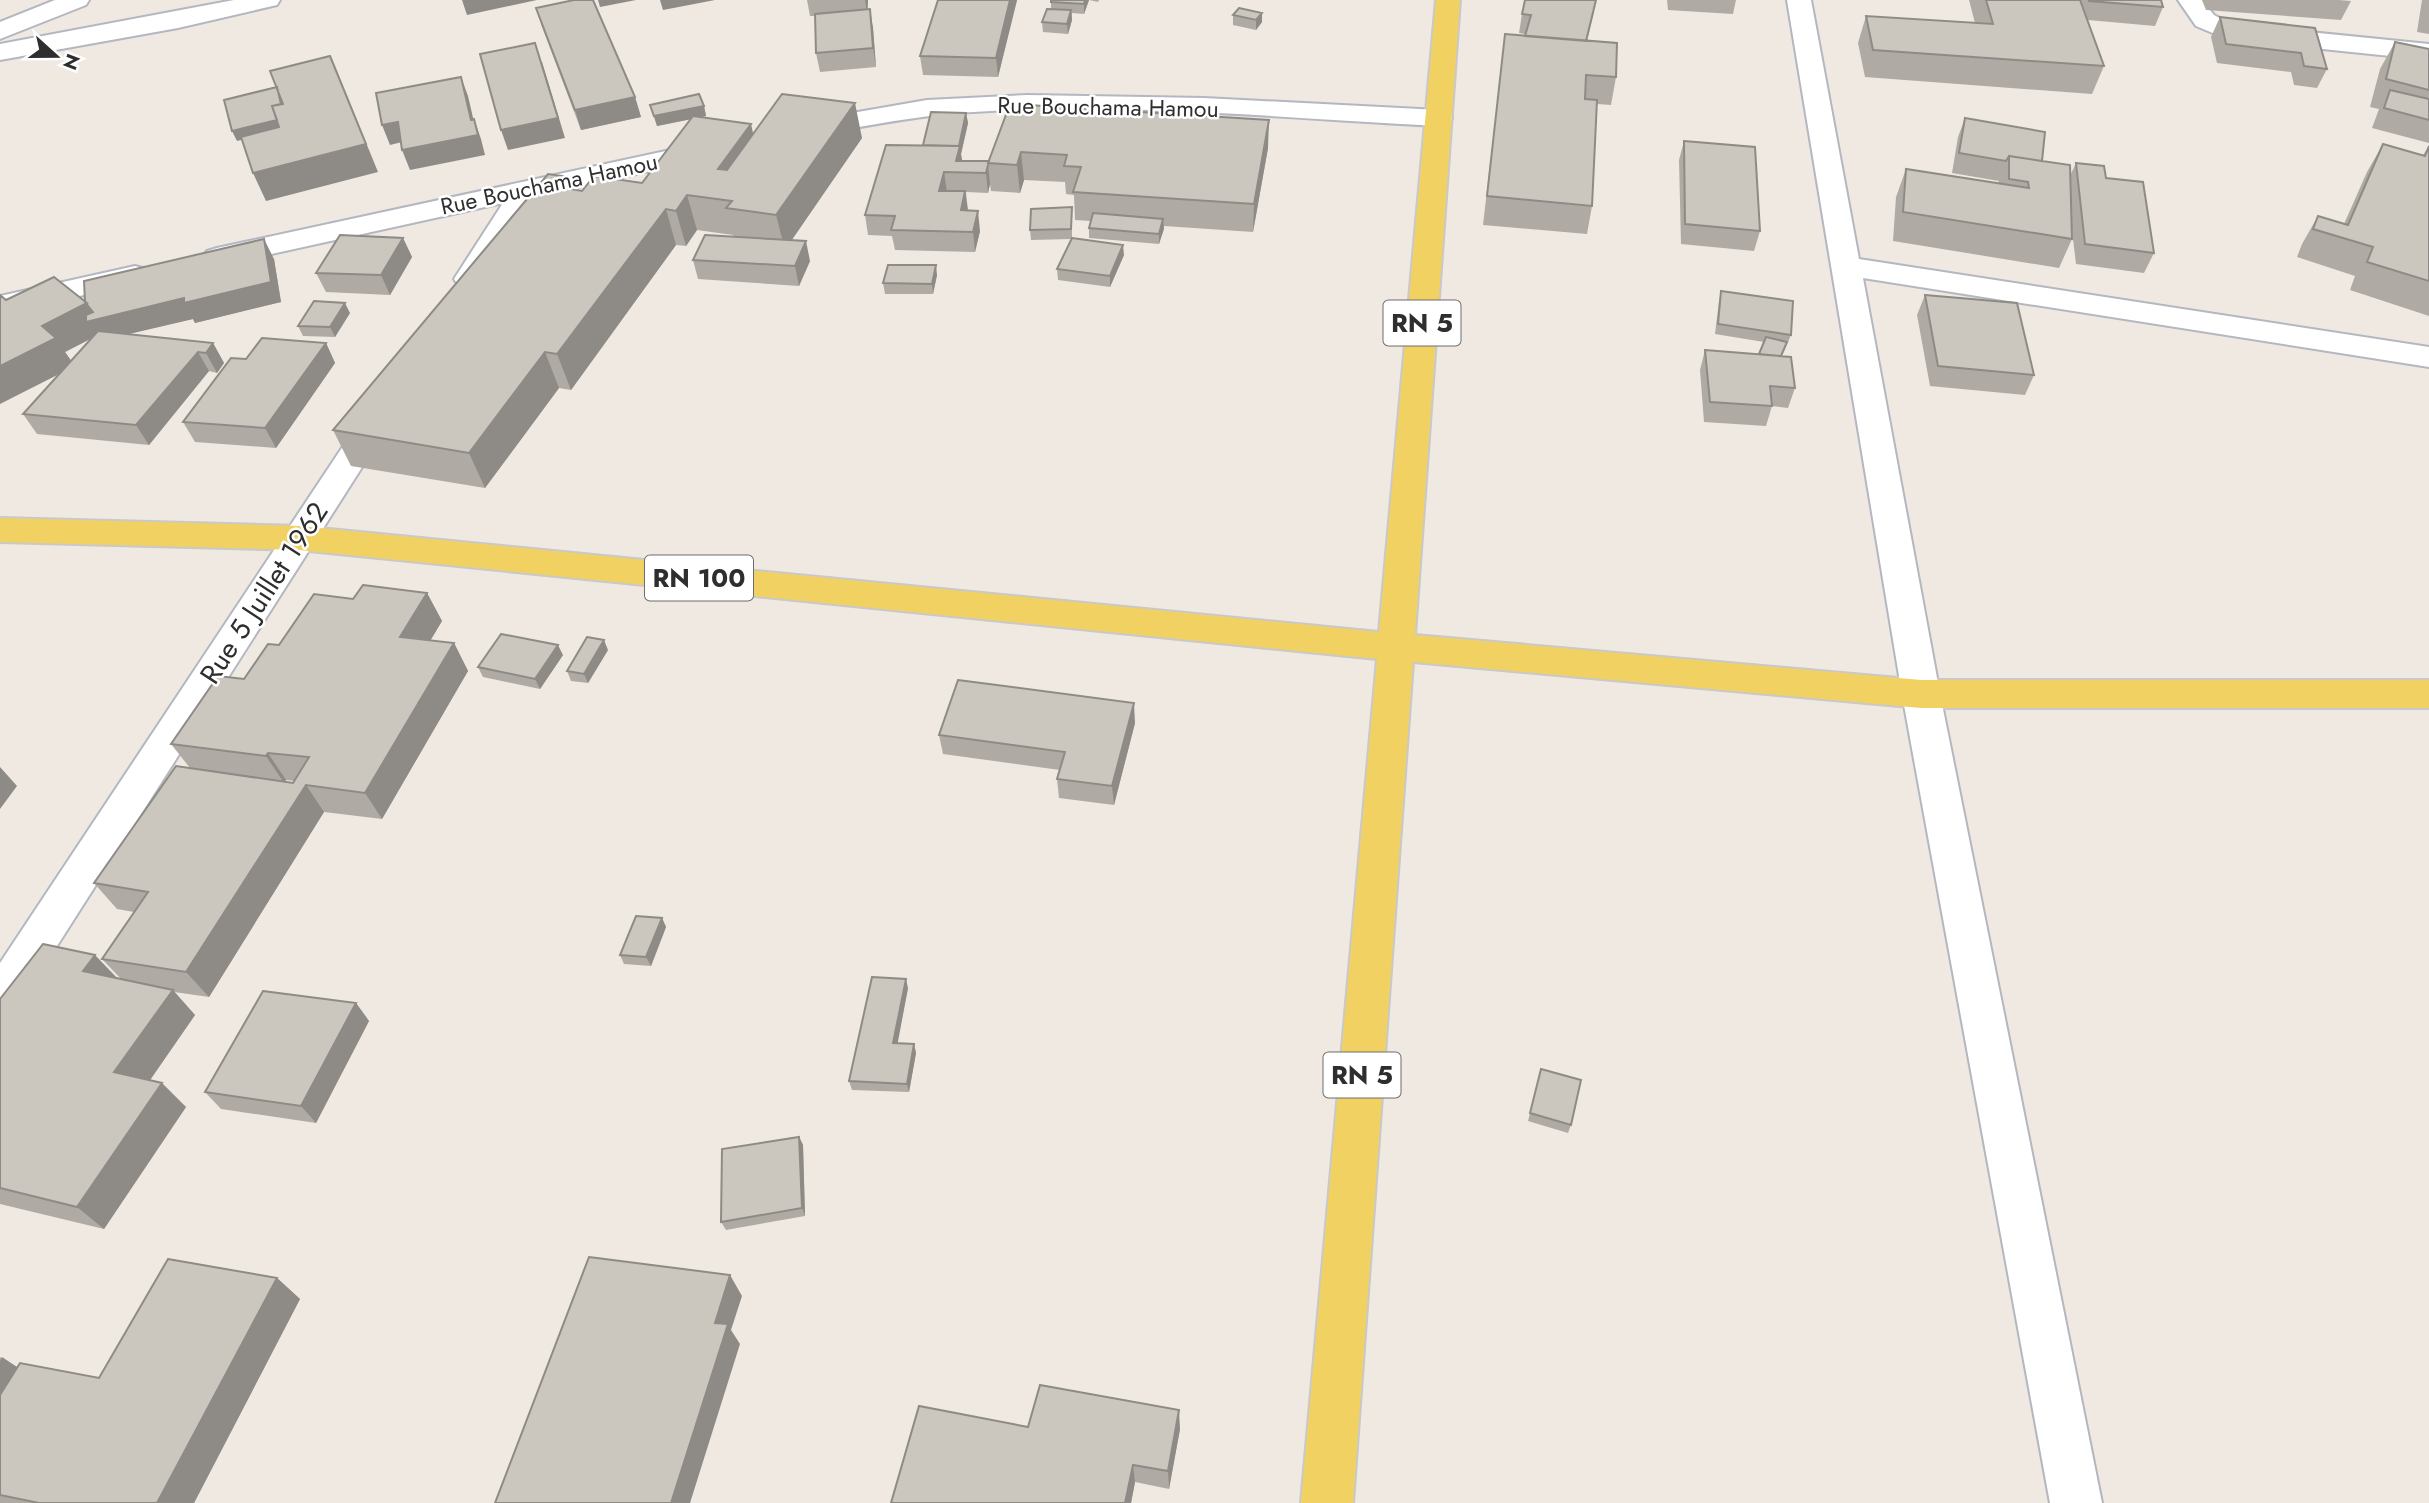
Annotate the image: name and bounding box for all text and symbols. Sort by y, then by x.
north arrow [21,21,91,91]
text: N [56,50,87,74]
street label: Rue Bouchama Hamou [997,88,1219,126]
street label: Rue Bouchama Hamou [437,144,661,224]
road number: RN 5 [1384,300,1460,346]
street label: Rue 5 Juillet 1962 [190,494,338,692]
road number: RN 100 [645,556,753,600]
road number: RN 5 [1324,1052,1400,1098]

